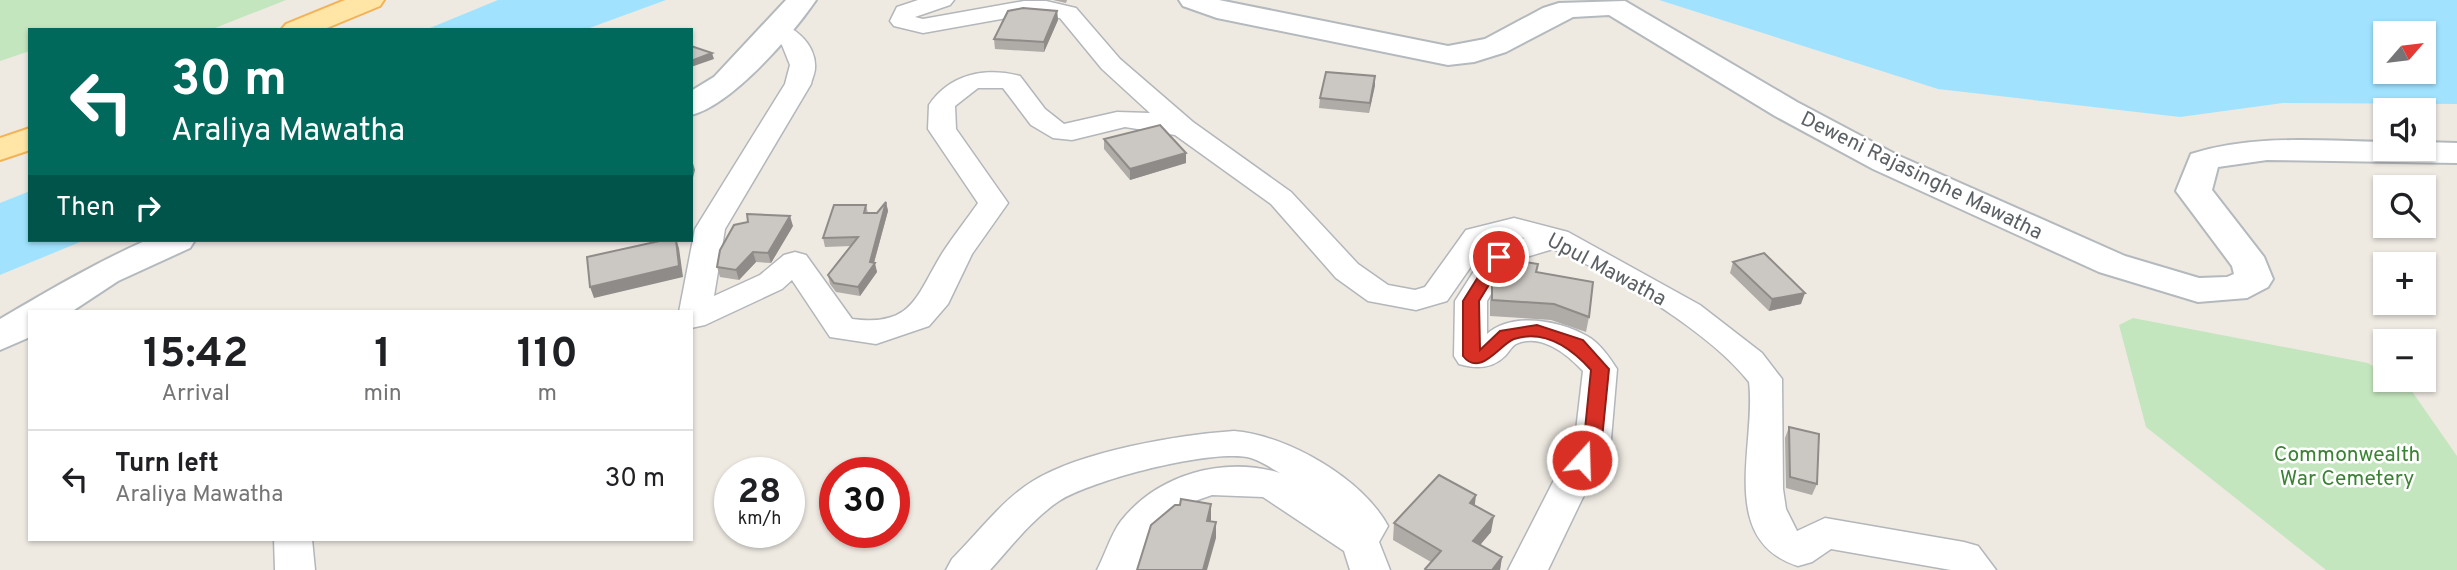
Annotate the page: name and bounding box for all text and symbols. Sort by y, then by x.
north arrow [2373,21,2436,84]
map controls [2373,21,2436,392]
text: 30 m [171,51,287,113]
icon: left [56,56,147,147]
button: sound [2373,98,2436,161]
street label: Deweni Rajasinghe Mawatha [1796,106,2047,247]
text: Araliya Mawatha [171,112,405,152]
button: search [2373,175,2436,238]
icon: right [129,189,167,227]
text: Then [56,192,115,225]
pin [1469,227,1529,287]
street label: Upul Mawatha [1542,227,1671,313]
icon: arrive [1480,238,1518,276]
button: + [2373,252,2436,315]
text: 15:42 [143,329,248,382]
text: 1 [374,329,391,382]
text: 110 [517,329,578,382]
button: − [2373,329,2436,392]
text: Arrival [161,380,230,409]
text: min [363,380,402,409]
text: m [538,380,557,409]
position arrow [1545,423,1619,497]
park label: Commonwealth War Cemetery [2274,442,2420,493]
text: Turn left [115,448,219,481]
speed limit sign: 30 [819,457,910,548]
icon: left [56,460,94,498]
text: 30 m [605,463,665,496]
text: 28 [738,471,781,515]
text: Araliya Mawatha [115,481,283,510]
text: km/h [738,508,781,531]

